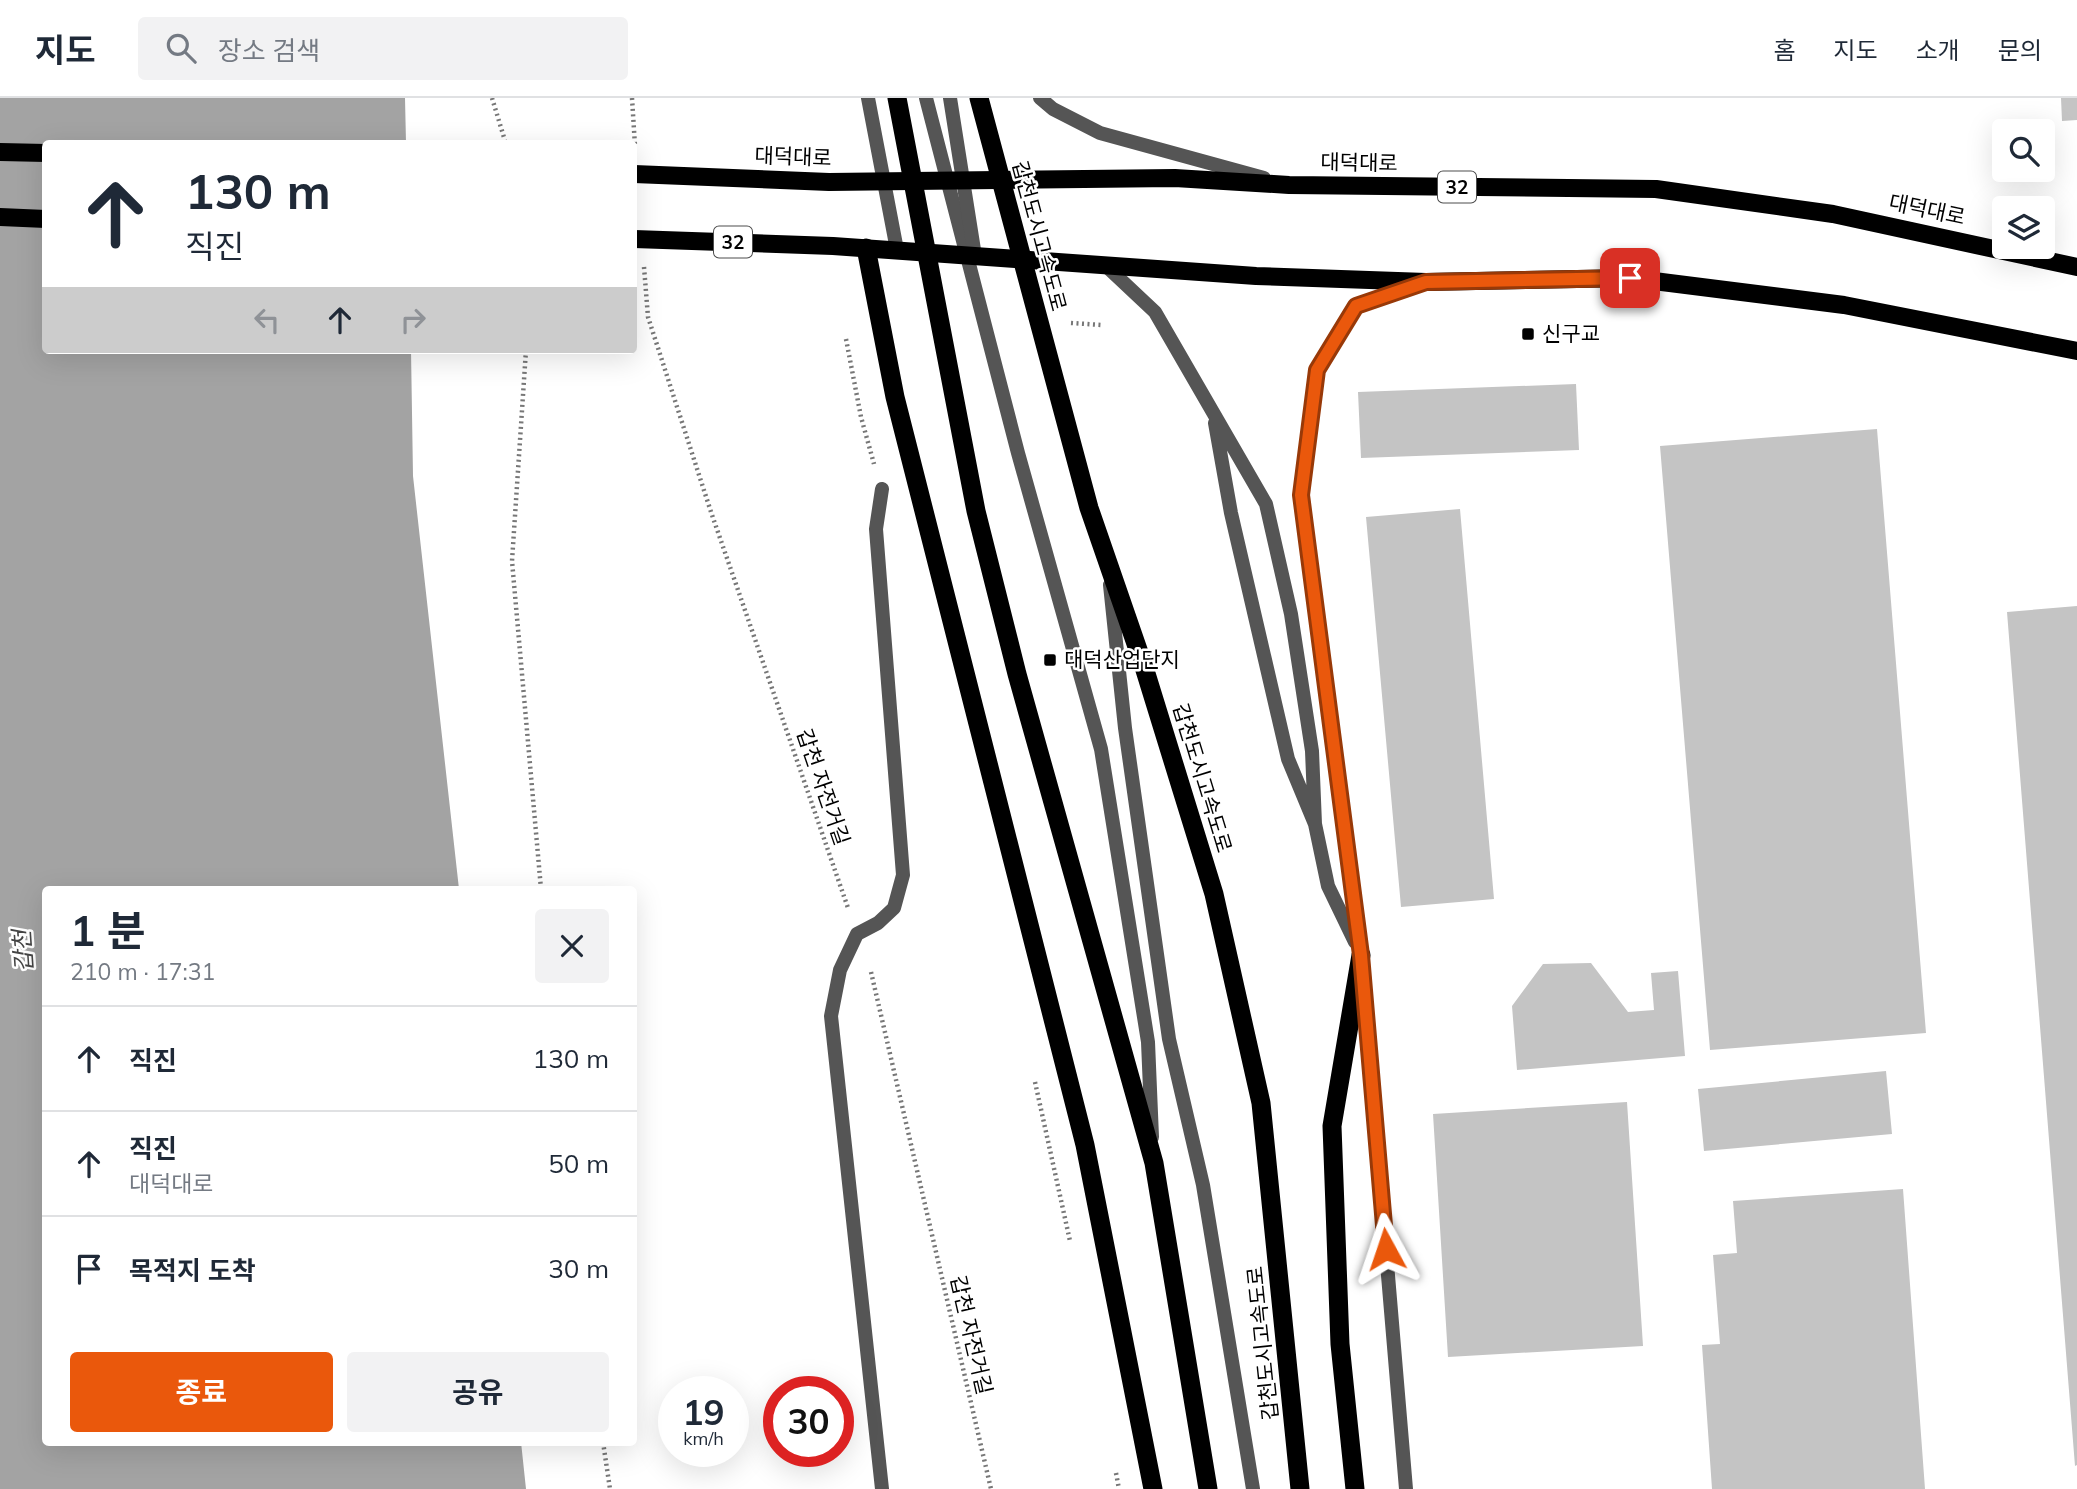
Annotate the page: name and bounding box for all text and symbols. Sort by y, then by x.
search box [138,17,628,80]
text: 지도 [35,29,96,70]
icon: search [162,29,200,67]
text: 장소 검색 [218,34,320,67]
text: 홈 [1773,35,1795,65]
text: 지도 [1833,35,1878,65]
text: 소개 [1916,35,1960,65]
text: 문의 [1998,35,2042,65]
map controls [1992,119,2055,259]
button: search [1992,119,2055,182]
street label: 대덕대로 [754,142,832,170]
street label: 대덕대로 [1320,148,1398,176]
street label: 갑천도시고속도로 [1007,158,1073,314]
text: 130 m [185,160,331,221]
icon: ahead [70,168,161,259]
road number: 32 [1438,172,1476,202]
street label: 대덕대로 [1887,188,1968,230]
button: layers [1992,196,2055,259]
text: 직진 [185,226,244,266]
road number: 32 [714,226,752,258]
pin [1600,248,1660,308]
icon: arrive [1611,259,1649,297]
icon: left [248,301,286,339]
icon: ahead [321,301,359,339]
icon: right [394,301,432,339]
place label: 신구교 [1542,320,1600,346]
marker: 신구교 [1520,326,1536,342]
place label: 대덕산업단지 [1064,646,1180,672]
marker: 대덕산업단지 [1042,652,1058,668]
street label: 갑천도시고속도로 [1168,700,1238,855]
street label: 갑천 자전거길 [792,725,856,848]
text: 1 분 [70,904,145,957]
button: close [535,909,609,983]
water label: 갑천 [6,926,38,973]
text: 210 m · 17:31 [70,957,215,986]
icon: ahead [70,1040,108,1078]
text: 130 m [533,1042,609,1075]
text: 직진 [129,1044,177,1077]
text: 직진 [129,1132,177,1165]
icon: ahead [70,1145,108,1183]
text: 50 m [548,1147,609,1180]
text: 대덕대로 [129,1169,214,1198]
position arrow [1349,1212,1423,1286]
icon: arrive [70,1250,108,1288]
text: 30 m [548,1252,609,1285]
text: 목적지 도착 [129,1254,256,1287]
street label: 갑천도시고속도로 [1241,1265,1283,1421]
street label: 갑천 자전거길 [946,1273,998,1397]
button: 종료 [70,1352,333,1432]
button: 공유 [347,1352,609,1432]
speed limit sign: 30 [763,1376,854,1467]
text: 19 [682,1390,725,1434]
text: km/h [683,1427,724,1450]

